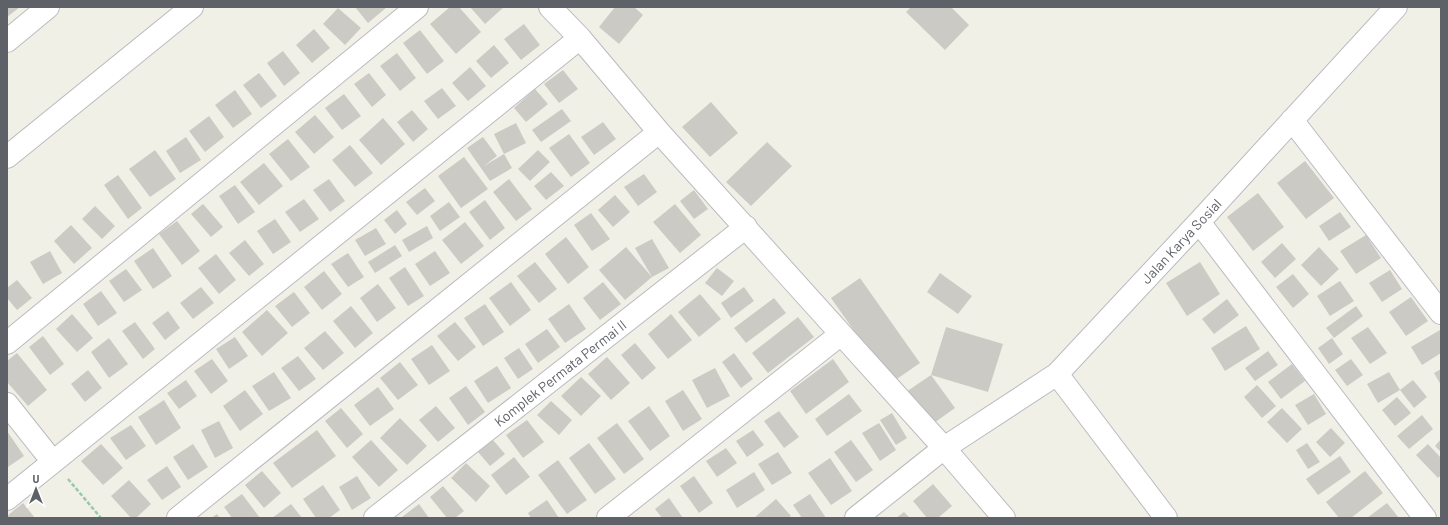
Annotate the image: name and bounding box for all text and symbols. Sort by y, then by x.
street label: Jalan Karya Sosial [1137,195,1225,287]
street label: Komplek Permata Permai II [491,316,629,430]
north arrow [16,469,56,509]
text: U [33,472,40,485]

